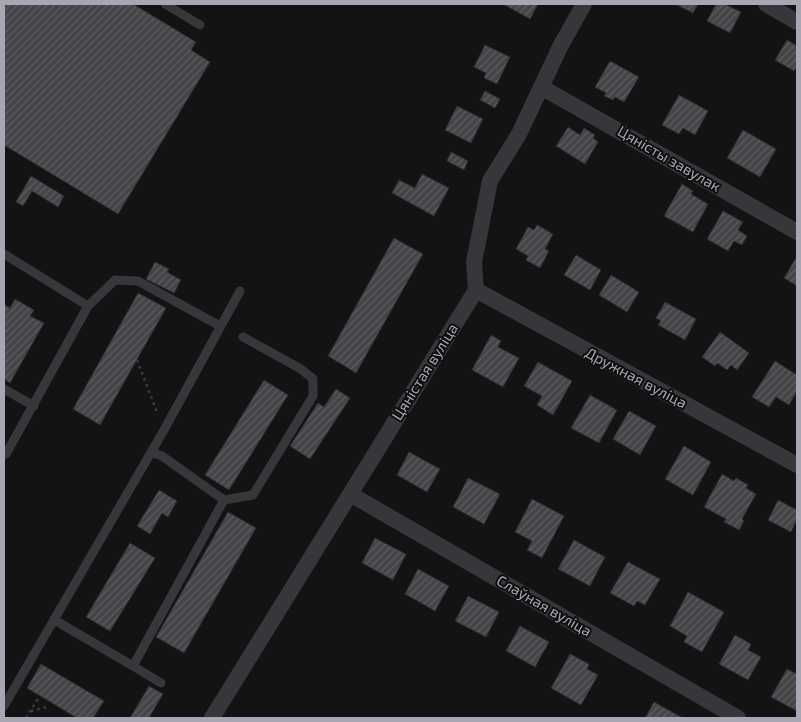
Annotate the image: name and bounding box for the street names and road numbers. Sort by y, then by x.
street label: Цяністы завулак [614,121,724,196]
street label: Цяністая вуліца [387,320,462,424]
street label: Дружная вуліца [582,343,690,412]
street label: Слаўная вуліца [493,571,595,641]

